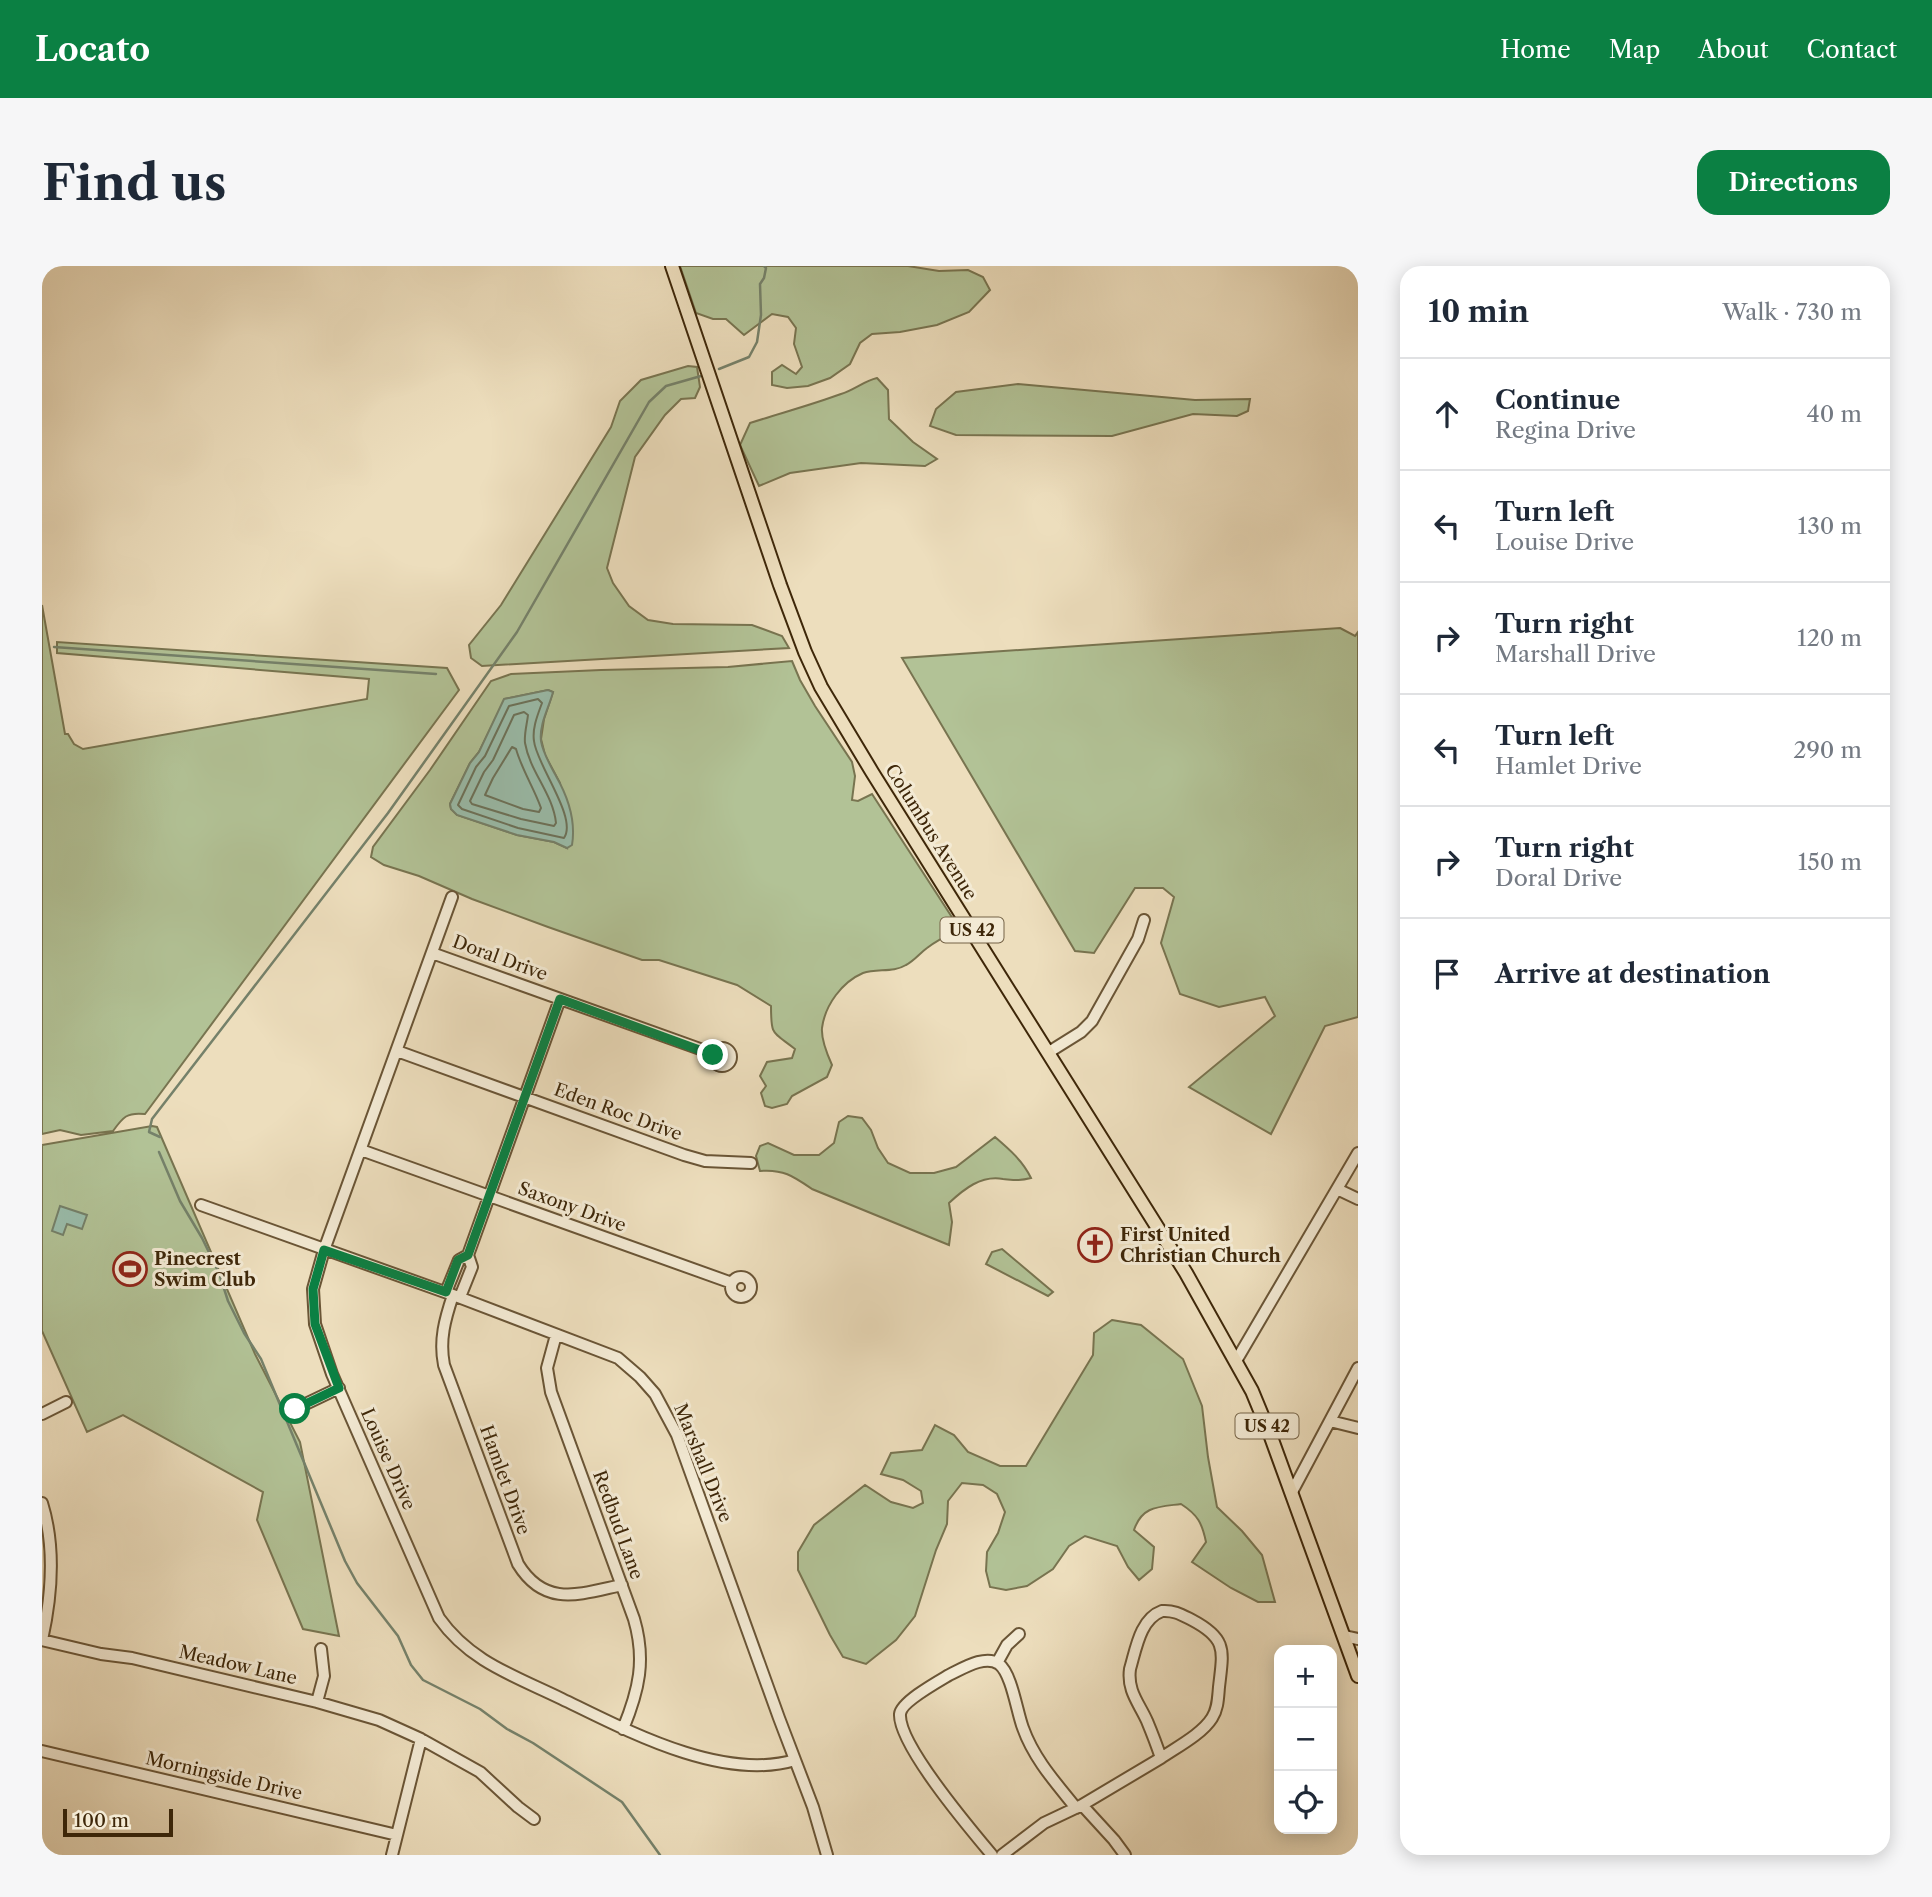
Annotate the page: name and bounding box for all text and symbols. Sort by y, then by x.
text: Locato [35,29,150,70]
text: Home [1500,35,1571,64]
text: Map [1609,35,1660,64]
text: About [1698,35,1769,64]
text: Contact [1807,35,1897,64]
button: Directions [1697,150,1890,215]
text: Find us [42,152,226,213]
text: 10 min [1428,293,1529,330]
text: Walk · 730 m [1722,298,1862,326]
text: Continue [1495,384,1620,416]
icon: ahead [1428,395,1466,433]
text: 40 m [1807,400,1862,428]
text: Regina Drive [1495,416,1636,444]
text: Turn left [1495,496,1614,528]
icon: left [1428,507,1466,545]
text: 130 m [1798,512,1862,540]
text: Louise Drive [1495,528,1634,556]
text: Turn right [1495,608,1634,640]
icon: right [1428,619,1466,657]
text: 120 m [1797,624,1862,652]
text: Marshall Drive [1495,640,1656,668]
text: Turn left [1495,720,1614,752]
icon: left [1428,731,1466,769]
text: 290 m [1793,736,1862,764]
text: Hamlet Drive [1495,752,1642,780]
street label: Columbus Avenue [880,760,982,904]
text: Turn right [1495,832,1634,864]
icon: right [1428,843,1466,881]
text: 150 m [1798,848,1862,876]
text: Doral Drive [1495,864,1622,892]
road number: US 42 [940,918,1004,943]
street label: Doral Drive [449,931,551,985]
icon: arrive [1428,955,1466,993]
text: Arrive at destination [1495,958,1770,990]
route end [697,1039,728,1070]
street label: Eden Roc Drive [551,1079,685,1145]
street label: Saxony Drive [515,1177,629,1237]
place label: First United Christian Church [1120,1224,1281,1267]
church icon: First United Christian Church [1076,1226,1114,1264]
place label: Pinecrest Swim Club [154,1248,256,1291]
sports icon: Pinecrest Swim Club [111,1250,149,1288]
route start [279,1393,310,1424]
street label: Marshall Drive [669,1400,737,1526]
street label: Louise Drive [356,1405,420,1513]
road number: US 42 [1236,1414,1298,1438]
street label: Hamlet Drive [475,1422,535,1538]
street label: Redbud Lane [588,1467,648,1583]
street label: Meadow Lane [177,1641,299,1689]
map controls [1274,1645,1337,1834]
button: + [1274,1645,1337,1708]
button: − [1274,1708,1337,1771]
street label: Morningside Drive [144,1747,304,1805]
button: locate [1274,1771,1337,1834]
scale bar [63,1806,173,1838]
text: 100 m [74,1809,129,1832]

